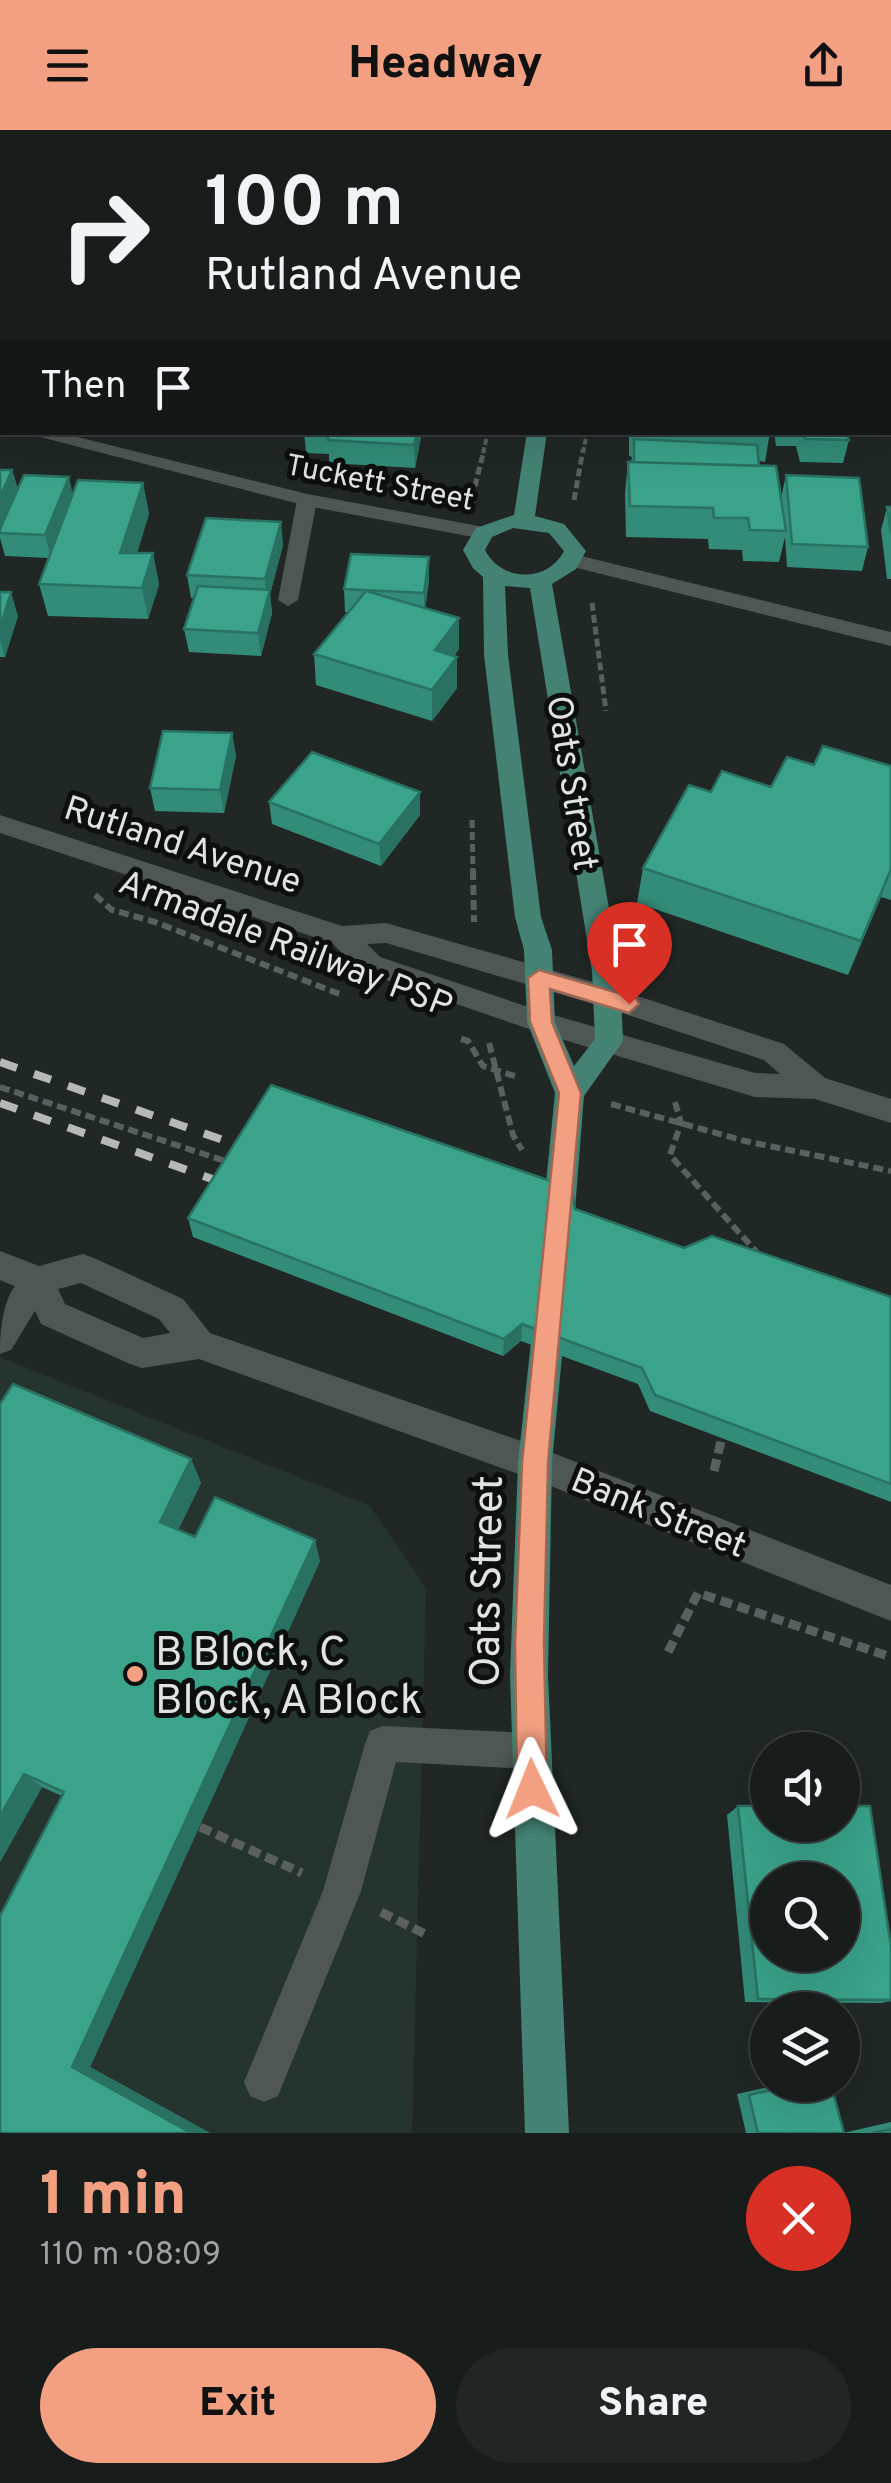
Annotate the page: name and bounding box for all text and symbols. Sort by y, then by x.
text: Headway [348,37,543,94]
icon: menu [40,38,95,93]
icon: share [796,38,851,93]
text: 100 m [205,162,404,251]
icon: right [40,170,170,300]
text: Rutland Avenue [205,249,522,306]
icon: arrive [146,360,201,415]
text: Then [40,363,126,412]
street label: Tuckett Street [282,448,477,521]
street label: Oats Street [534,693,606,874]
street label: Rutland Avenue [58,788,306,906]
street label: Armadale Railway PSP [112,862,458,1030]
pin [587,902,672,1005]
icon: arrive [602,917,657,972]
street label: Bank Street [564,1460,752,1570]
street label: Oats Street [461,1475,518,1688]
place label: B Block, C Block, A Block [155,1628,422,1729]
marker: B Block, C Block, A Block [124,1663,146,1685]
map controls [750,1732,860,2102]
button: sound [750,1732,860,1842]
position arrow [480,1737,584,1841]
button: search [750,1862,860,1972]
button: layers [750,1992,860,2102]
text: 1 min [40,2160,187,2236]
button: close [746,2166,851,2271]
text: 110 m · 08:09 [40,2236,221,2276]
button: Exit [40,2348,436,2463]
button: Share [456,2348,851,2463]

